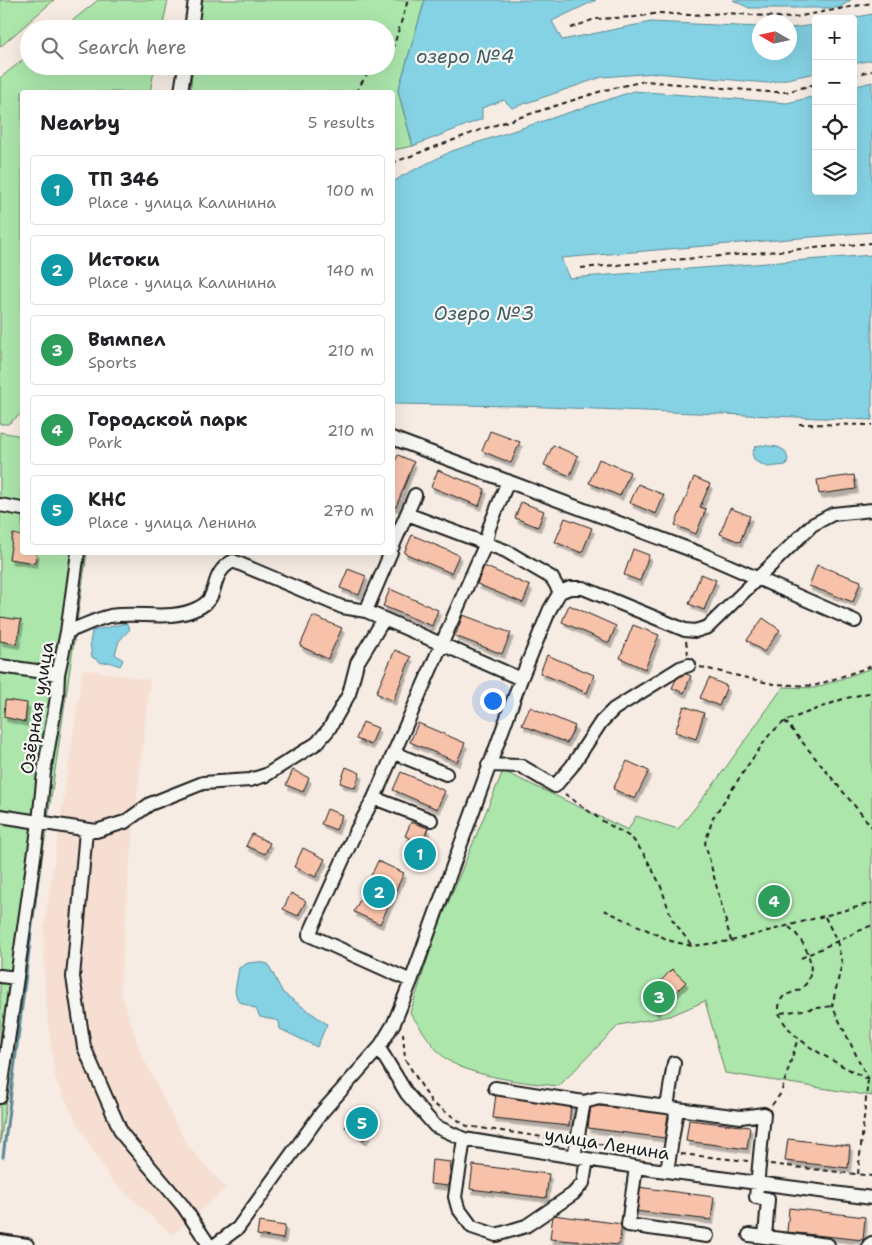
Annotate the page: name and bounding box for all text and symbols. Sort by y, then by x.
north arrow [752,15,797,60]
map controls [812,15,857,195]
button: + [812,15,857,60]
search box [20,20,395,75]
icon: search [38,34,66,62]
text: Search here [78,35,187,60]
water label: озеро №4 [416,44,514,69]
button: − [812,60,857,105]
button: locate [812,105,857,150]
text: Nearby [40,109,120,137]
text: 5 results [308,112,375,133]
button: layers [812,150,857,195]
text: ТП 346 [88,167,159,192]
text: 1 [53,180,61,201]
text: 100 m [326,180,374,201]
text: Place · улица Калинина [88,192,276,213]
text: Истоки [88,247,160,272]
text: 2 [51,260,63,281]
text: 140 m [327,260,374,281]
text: Place · улица Калинина [88,272,276,293]
water label: Озеро №3 [434,301,534,326]
text: Вымпел [88,327,165,352]
text: 3 [51,340,63,361]
text: 210 m [327,340,374,361]
text: Sports [88,352,137,373]
text: Городской парк [88,407,248,432]
text: 4 [51,420,63,441]
text: 210 m [327,420,374,441]
text: Park [88,432,122,453]
text: КНС [88,487,126,512]
text: 5 [52,500,62,521]
text: 270 m [323,500,374,521]
text: Place · улица Ленина [88,512,257,533]
street label: Озёрная улица [15,640,59,776]
your location [480,688,506,714]
pin: 1 [404,835,436,873]
pin: 2 [363,873,395,911]
pin: 4 [758,882,790,920]
pin: 3 [643,978,675,1016]
pin: 5 [346,1104,378,1142]
street label: улица Ленина [543,1122,671,1166]

